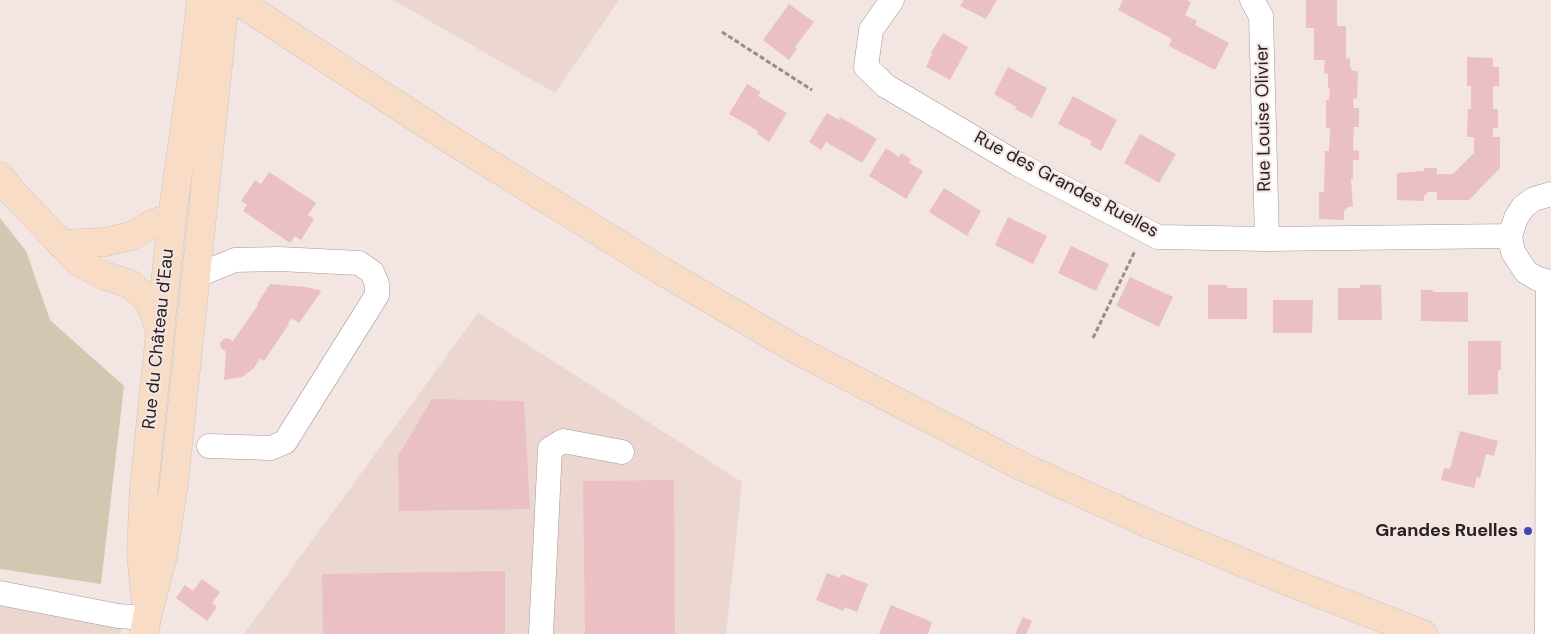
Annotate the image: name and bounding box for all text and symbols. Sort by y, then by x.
street label: Rue Louise Olivier [1252,44,1276,192]
street label: Rue des Grandes Ruelles [970,127,1162,243]
street label: Rue du Château d'Eau [139,248,179,430]
place label: Grandes Ruelles [1375,520,1518,542]
marker: Grandes Ruelles [1522,525,1534,537]

